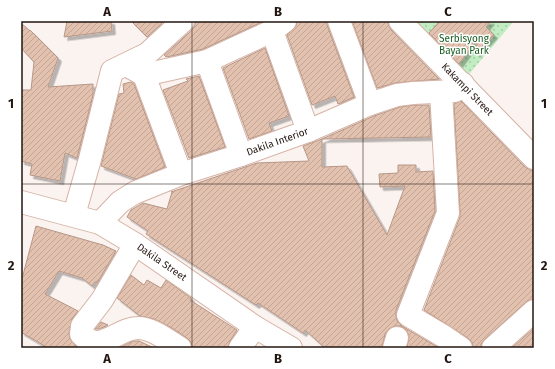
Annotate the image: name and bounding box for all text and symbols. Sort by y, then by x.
text: A [102,4,111,19]
text: B [274,4,282,19]
text: C [444,4,452,19]
park label: Serbisyong Bayan Park [439,33,490,57]
street label: Kakampi Street [439,61,496,119]
text: 1 [8,96,14,111]
text: 1 [541,96,547,111]
street label: Dakila Interior [245,125,310,159]
street label: Dakila Street [134,241,189,284]
text: 2 [8,258,15,273]
text: 2 [541,258,548,273]
text: A [102,351,111,366]
text: B [274,351,282,366]
text: C [444,351,452,366]

